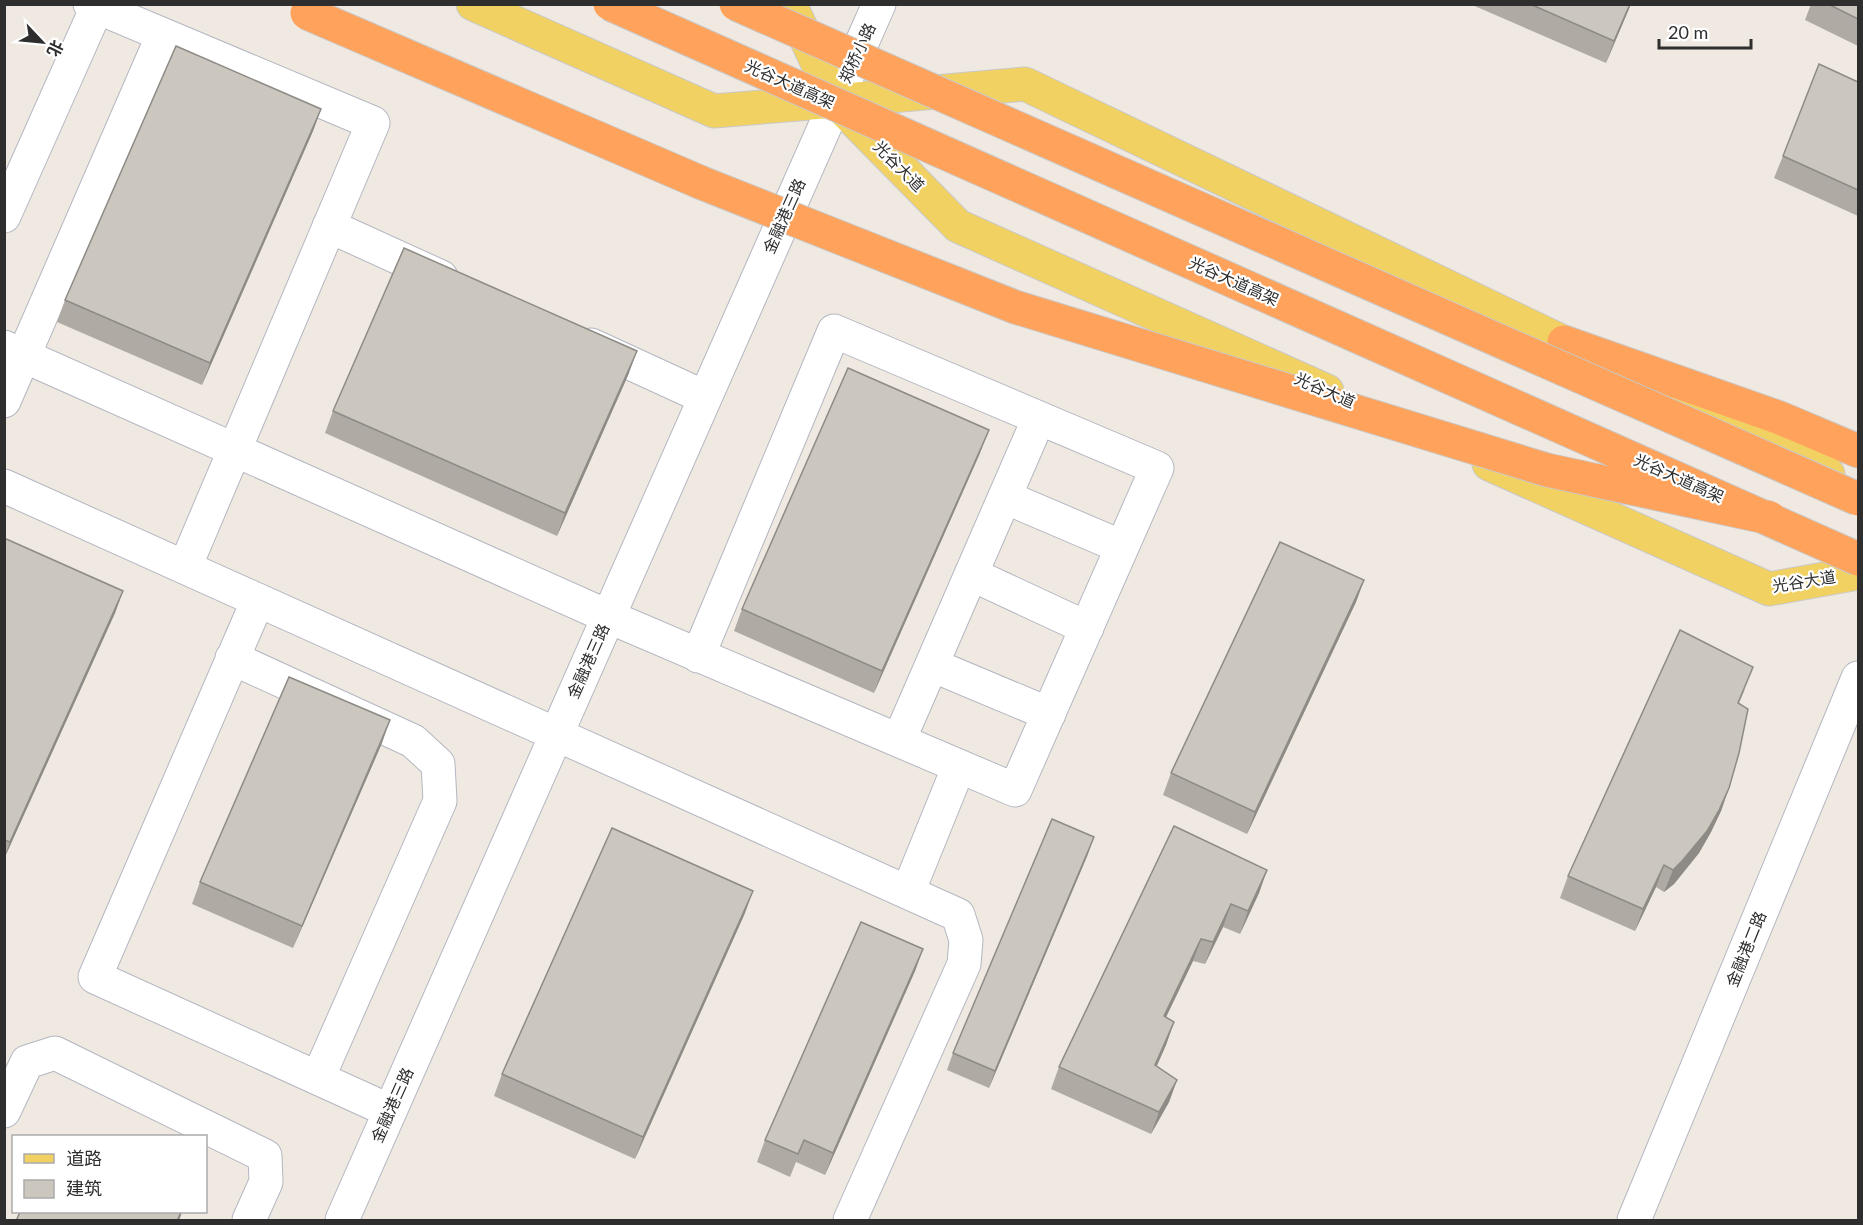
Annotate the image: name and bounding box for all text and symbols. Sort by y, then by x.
north arrow [12,12,72,72]
scale bar [1659,12,1750,50]
street label: 郑桥小路 [834,20,879,86]
text: 20 m [1668,21,1708,43]
text: 北 [44,37,68,60]
street label: 光谷大道高架 [742,55,838,112]
street label: 光谷大道 [870,136,929,195]
street label: 金融港三路 [759,175,808,256]
street label: 光谷大道高架 [1186,252,1282,309]
street label: 光谷大道 [1292,368,1358,411]
street label: 光谷大道高架 [1631,449,1727,506]
street label: 光谷大道 [1771,566,1837,595]
street label: 金融港三路 [563,620,612,701]
street label: 金融港二路 [1722,908,1769,989]
street label: 金融港三路 [367,1064,416,1145]
legend [12,1135,207,1213]
text: 道路 [66,1147,102,1169]
text: 建筑 [66,1177,102,1199]

